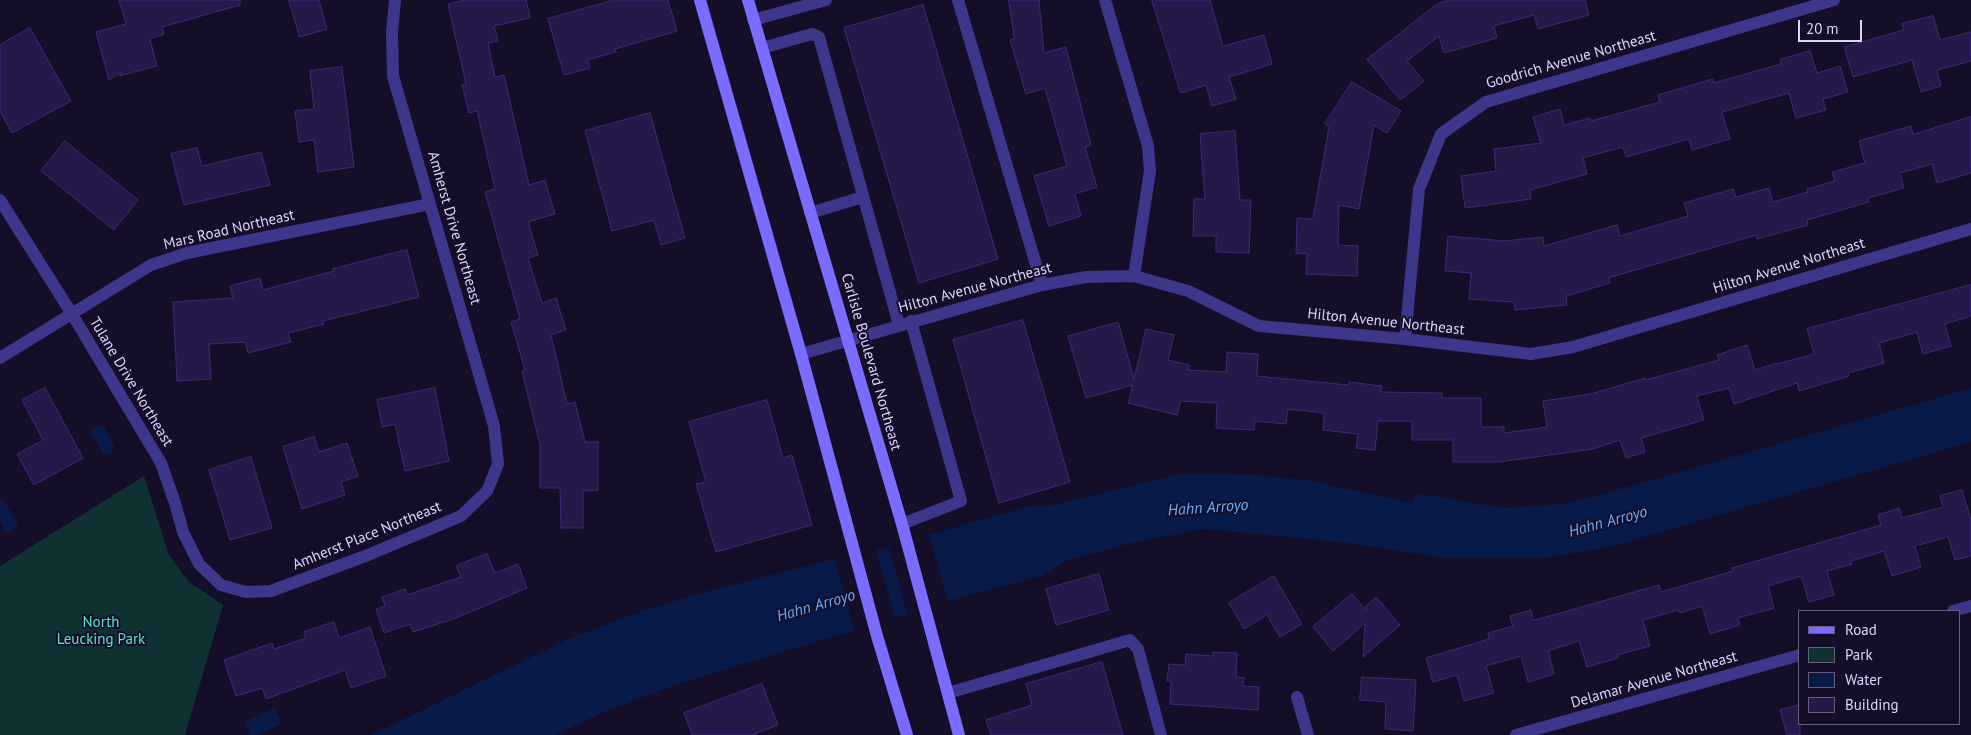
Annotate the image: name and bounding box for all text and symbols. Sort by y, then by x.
scale bar [1801,10,1865,42]
text: 20 m [1806,19,1839,38]
street label: Goodrich Avenue Northeast [1484,27,1658,93]
street label: Amherst Drive Northeast [424,149,484,307]
street label: Mars Road Northeast [162,206,296,254]
street label: Hilton Avenue Northeast [1711,234,1867,298]
street label: Hilton Avenue Northeast [896,259,1054,317]
street label: Carlisle Boulevard Northeast [837,271,905,453]
street label: Hilton Avenue Northeast [1307,305,1465,339]
street label: Tulane Drive Northeast [85,314,177,450]
water label: Hahn Arroyo [1167,496,1249,520]
street label: Amherst Place Northeast [290,498,444,574]
water label: Hahn Arroyo [1566,502,1650,542]
water label: Hahn Arroyo [775,586,857,626]
legend [1798,610,1961,725]
park label: North Leucking Park [57,614,145,649]
text: Road [1845,620,1877,639]
text: Park [1845,645,1873,664]
street label: Delamar Avenue Northeast [1569,648,1739,712]
text: Water [1845,670,1882,689]
text: Building [1845,695,1899,714]

